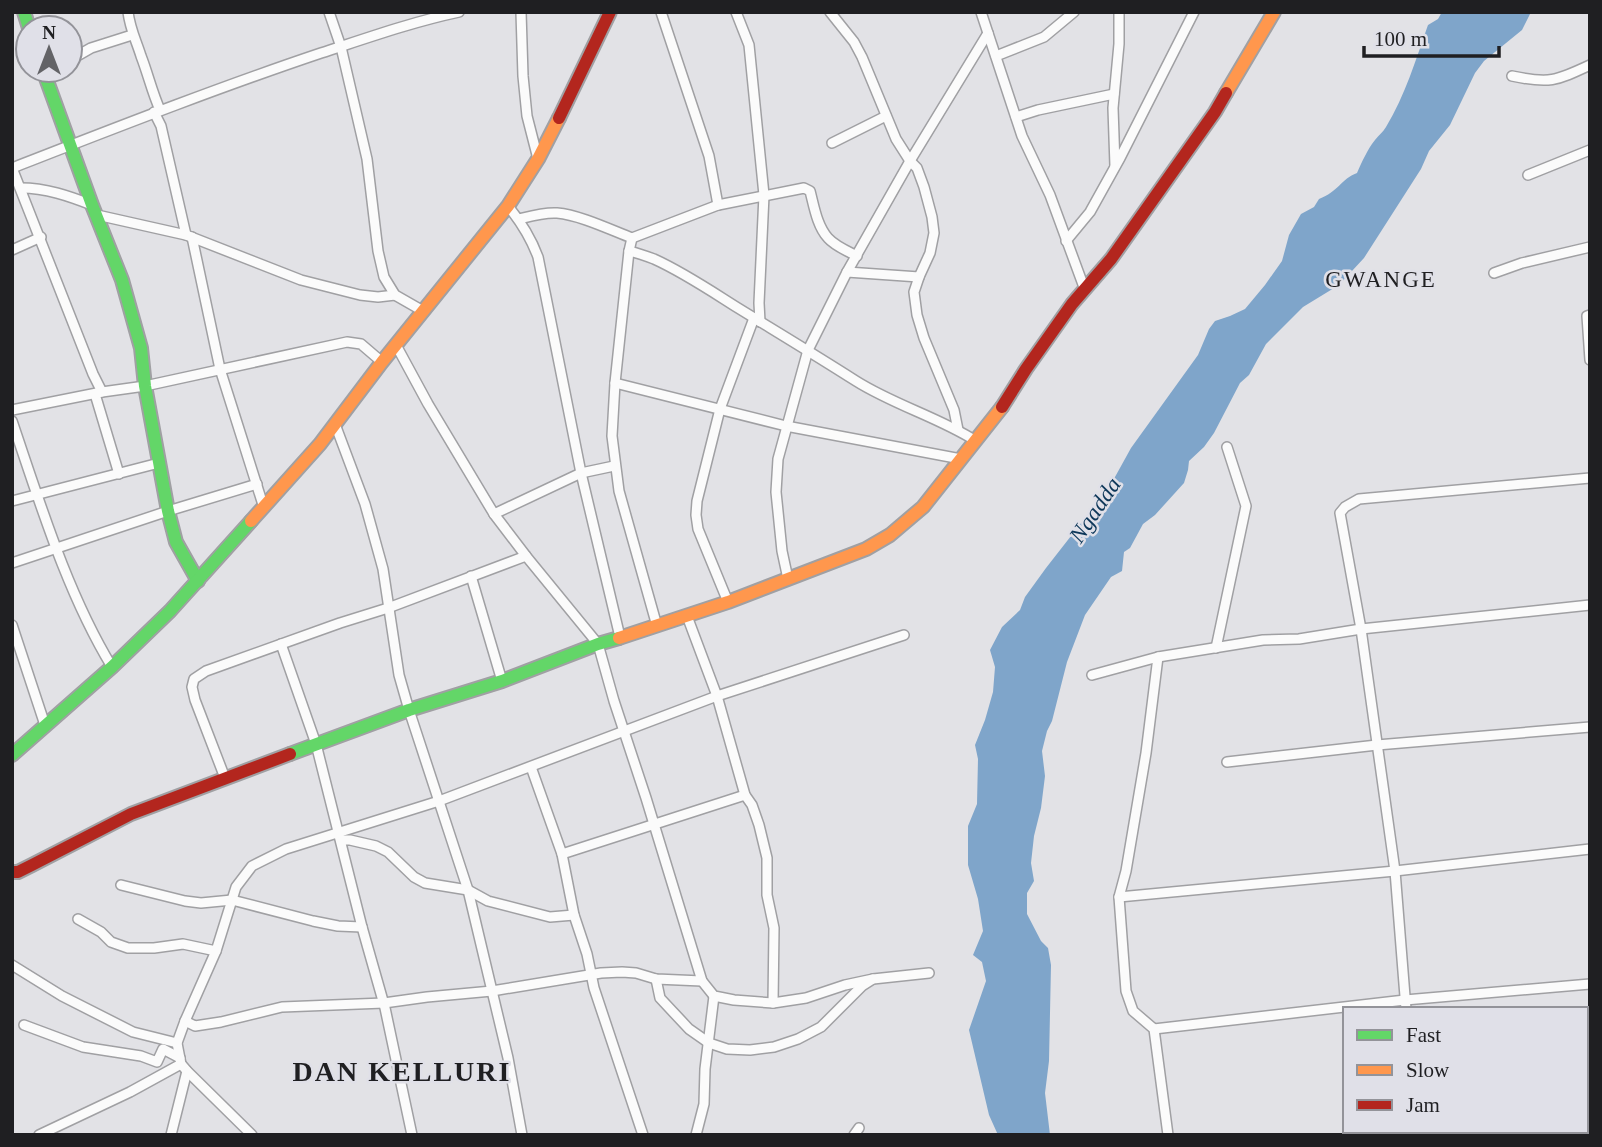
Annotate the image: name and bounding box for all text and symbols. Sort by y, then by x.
north arrow [14,14,84,84]
scale bar [1364,14,1499,58]
text: N [42,22,56,43]
text: 100 m [1374,27,1427,51]
district label: GWANGE [1325,267,1437,292]
water label: Ngadda [1064,473,1126,548]
legend [1343,1007,1588,1133]
text: Fast [1406,1023,1441,1047]
district label: DAN KELLURI [293,1056,511,1087]
text: Slow [1406,1058,1450,1082]
text: Jam [1406,1093,1440,1117]

